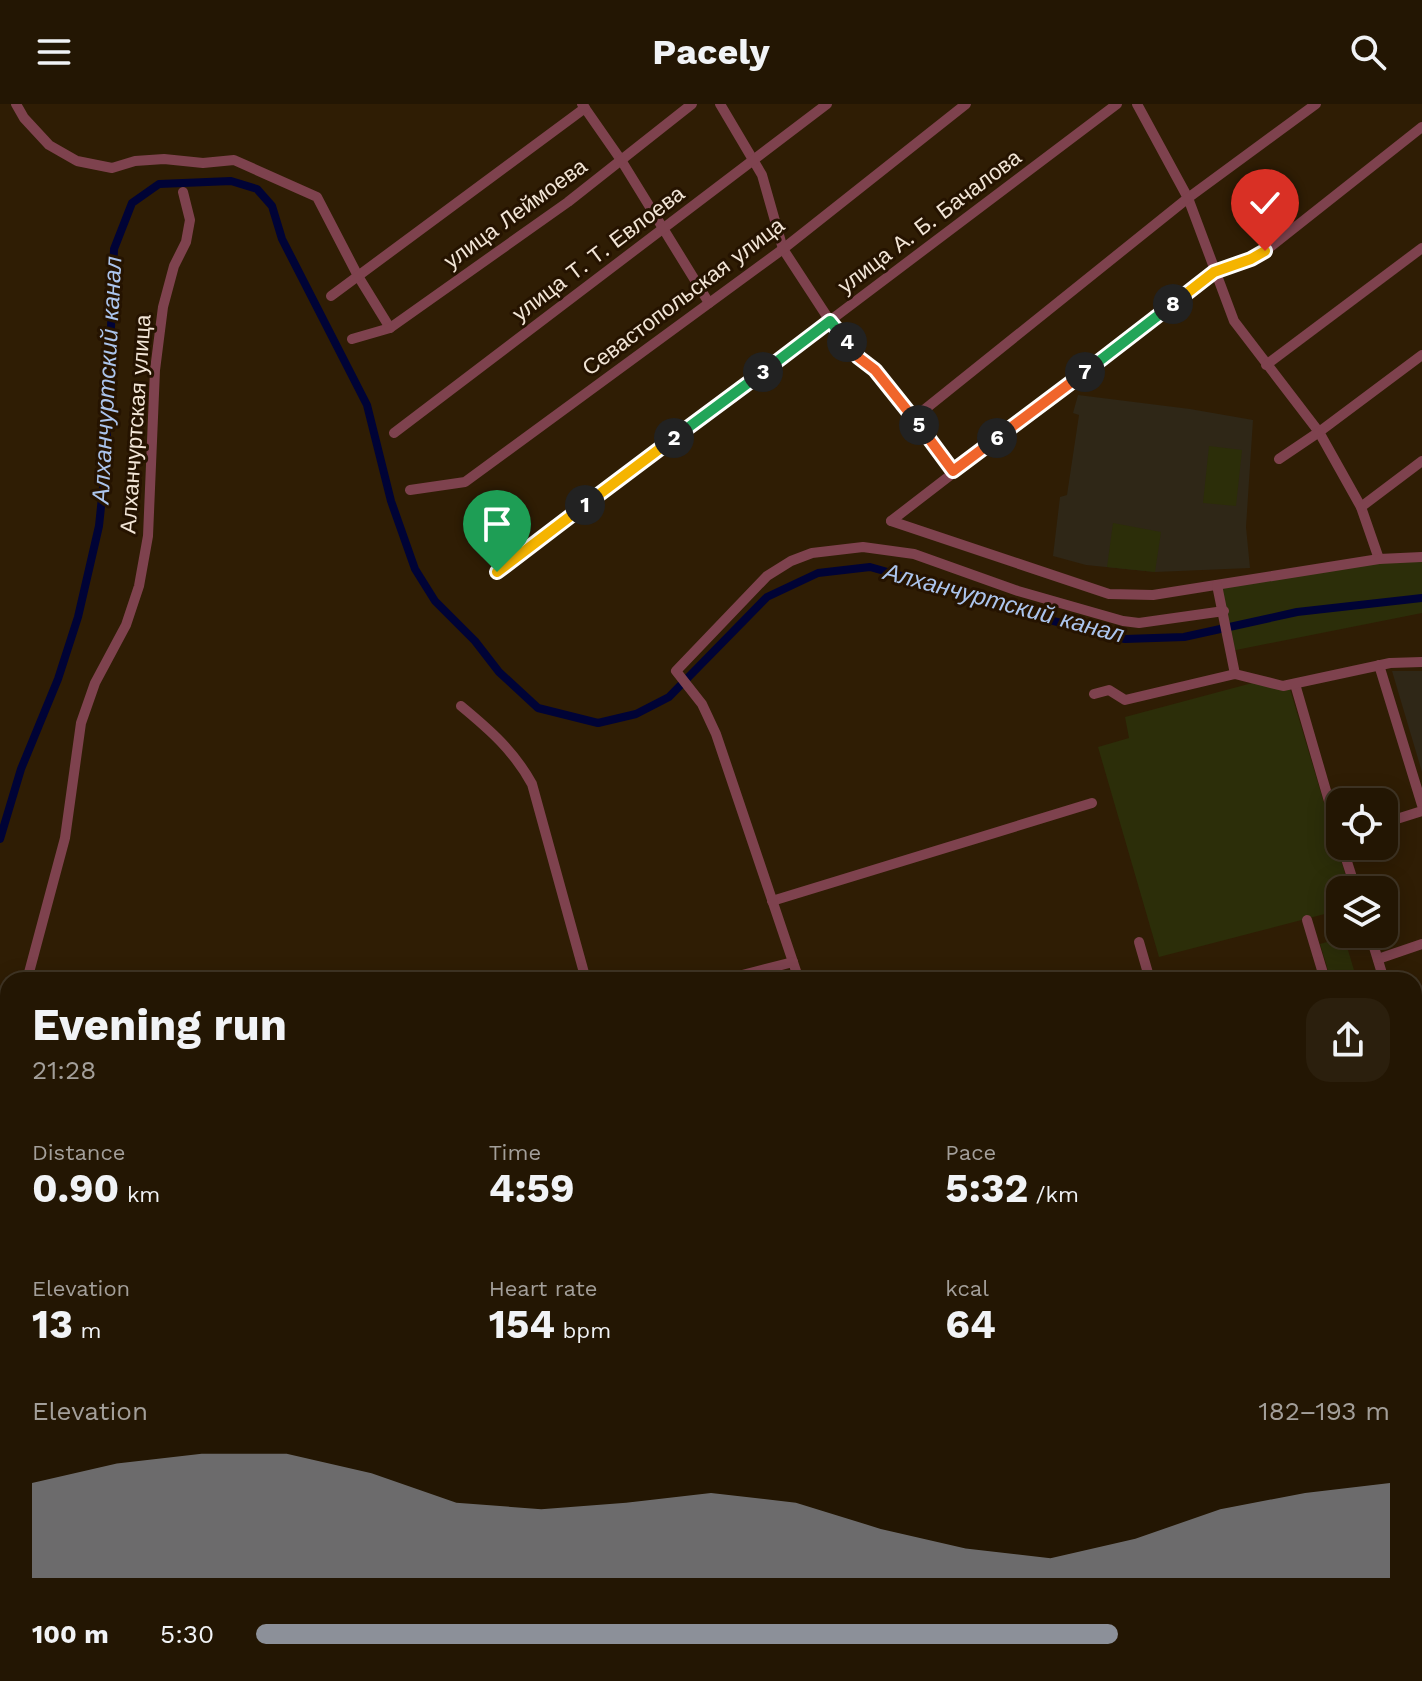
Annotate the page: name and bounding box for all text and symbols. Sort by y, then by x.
icon: menu [32,30,76,74]
icon: search [1346,30,1390,74]
text: Pacely [652,31,770,73]
street label: улица А. Б. Бачалова [833,144,1026,298]
street label: улица Леймоева [439,153,592,274]
pin [1231,169,1299,251]
street label: улица Т. Т. Евлоева [507,180,690,326]
icon: check [1243,181,1287,225]
street label: Севастопольская улица [578,212,790,380]
water label: Алханчуртский канал [86,255,127,507]
pin: 8 [1153,284,1193,324]
text: 8 [1166,291,1180,316]
street label: Алханчуртская улица [115,313,156,534]
pin: 4 [827,322,867,362]
text: 4 [840,329,854,354]
pin: 3 [743,352,783,392]
pin: 7 [1065,352,1105,392]
text: 3 [756,359,770,384]
text: 7 [1078,359,1092,384]
pin: 5 [899,405,939,445]
text: 5 [913,412,925,437]
pin: 2 [654,418,694,458]
pin: 6 [977,418,1017,458]
text: 2 [667,425,681,450]
text: 6 [990,425,1004,450]
pin: 1 [565,485,605,525]
pin [463,490,531,572]
text: 1 [580,492,590,517]
icon: arrive [475,502,519,546]
water label: Алханчуртский канал [879,557,1128,649]
map controls [1326,788,1398,948]
button: locate [1326,788,1398,860]
button: layers [1326,876,1398,948]
button: share [1306,998,1390,1082]
text: Evening run [32,999,287,1051]
text: 21:28 [32,1055,96,1085]
text: Distance [32,1140,126,1165]
text: Time [489,1140,541,1165]
text: Pace [945,1140,996,1165]
text: 0.90 [32,1165,119,1212]
text: 4:59 [489,1165,575,1212]
text: 5:32 [945,1165,1028,1212]
text: km [119,1182,160,1207]
text: /km [1028,1182,1079,1207]
text: Elevation [32,1276,130,1301]
text: Heart rate [489,1276,597,1301]
text: kcal [945,1276,989,1301]
text: 13 [32,1301,73,1348]
text: 154 [489,1301,555,1348]
text: 64 [945,1301,996,1348]
text: m [73,1318,101,1343]
text: bpm [555,1318,611,1343]
text: Elevation [32,1396,148,1426]
text: 182–193 m [1259,1396,1390,1426]
text: 100 m [32,1619,109,1649]
text: 5:30 [160,1619,214,1649]

